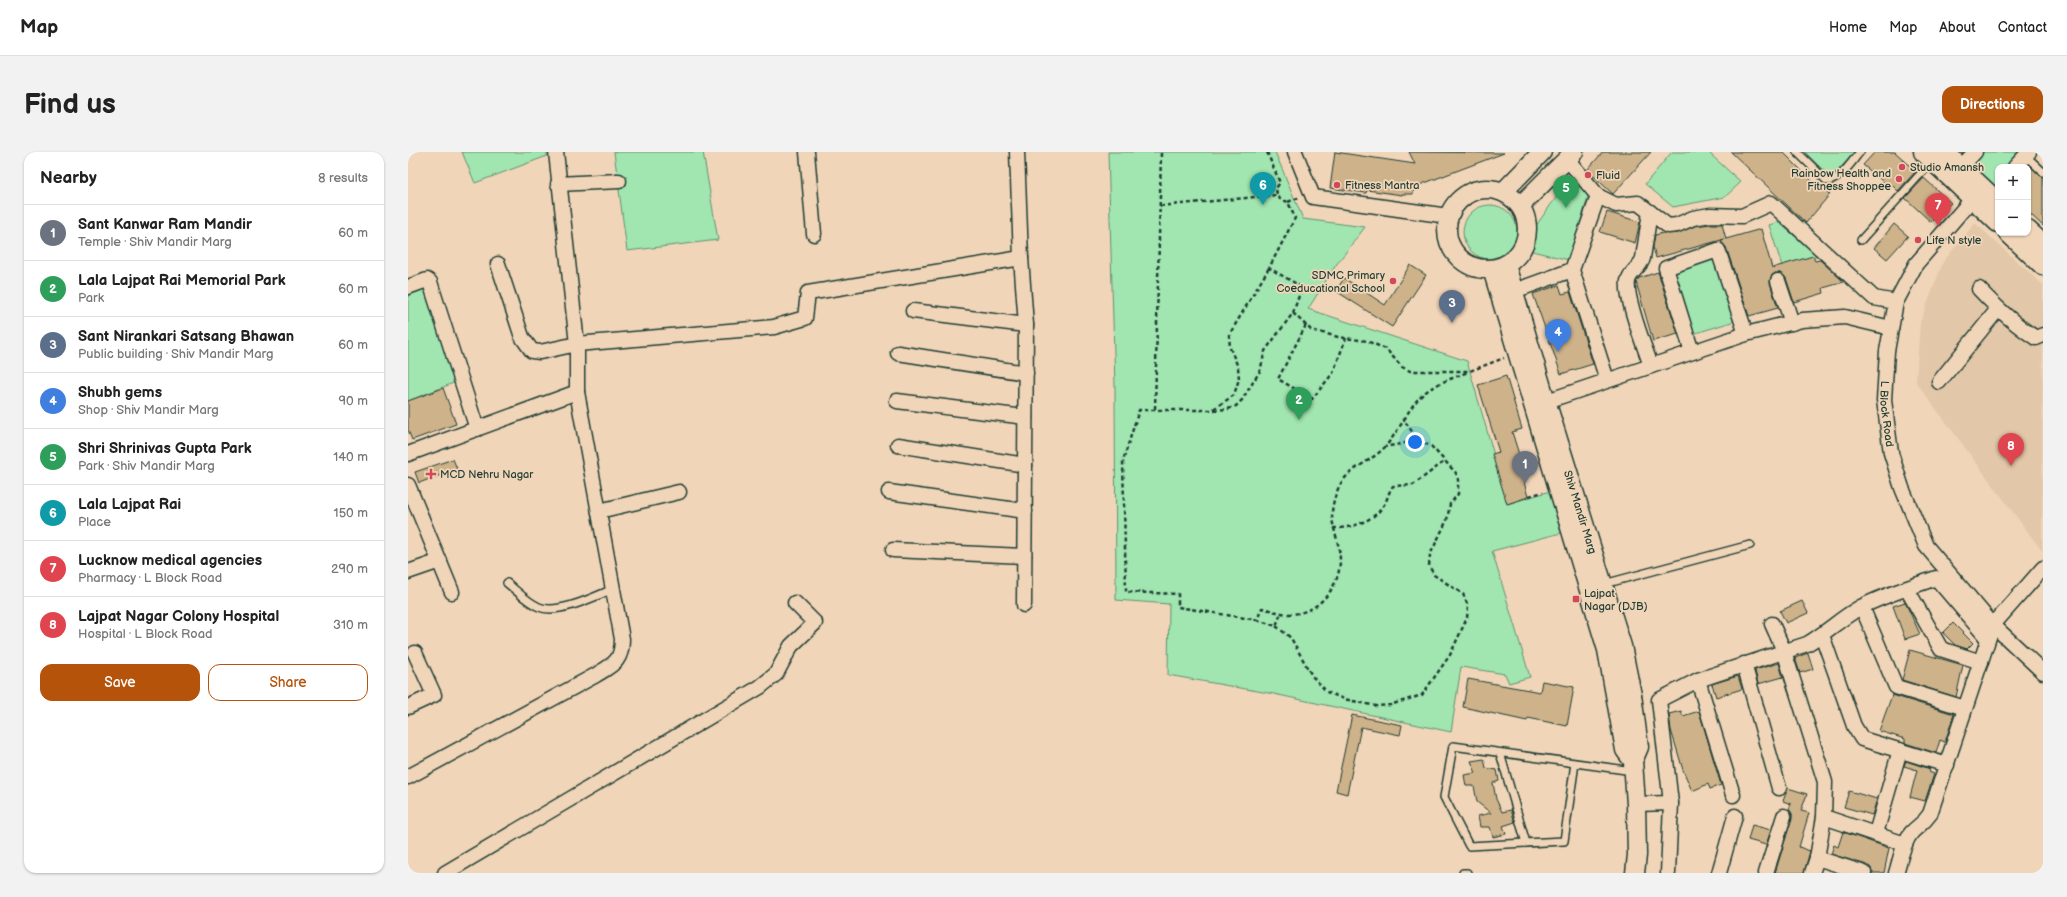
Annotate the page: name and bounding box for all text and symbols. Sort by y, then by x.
text: Map [20,16,58,39]
text: Home [1829,19,1867,36]
text: Map [1889,19,1917,36]
text: About [1939,19,1976,36]
text: Contact [1998,19,2047,36]
button: Directions [1942,86,2043,123]
text: Find us [24,88,116,121]
place label: Studio Amansh [1910,161,1984,174]
marker: Studio Amansh [1897,162,1907,172]
map controls [1995,164,2031,236]
button: + [1995,164,2031,200]
place label: Rainbow Health and Fitness Shoppee [1791,167,1891,193]
text: Nearby [40,168,97,188]
place label: Fluid [1596,169,1620,182]
text: 8 results [318,170,368,186]
marker: Fluid [1583,170,1593,180]
pin: 6 [1250,172,1276,205]
marker: Rainbow Health and Fitness Shoppee [1894,174,1904,184]
pin: 5 [1553,175,1579,208]
place label: Fitness Mantra [1345,179,1419,192]
marker: Fitness Mantra [1332,180,1342,190]
pin: 7 [1925,193,1951,226]
button: − [1995,200,2031,236]
text: Sant Kanwar Ram Mandir [78,215,252,234]
text: 1 [50,225,56,241]
text: 60 m [338,225,368,241]
text: Temple · Shiv Mandir Marg [78,234,232,250]
place label: Life N style [1926,234,1982,247]
marker: Life N style [1913,235,1923,245]
place label: SDMC Primary Coeducational School [1277,269,1385,295]
text: Lala Lajpat Rai Memorial Park [78,271,286,290]
marker: SDMC Primary Coeducational School [1388,276,1398,286]
text: 2 [49,281,57,297]
text: 60 m [338,281,368,297]
text: Park [78,290,104,306]
pin: 3 [1439,290,1465,323]
pin: 4 [1545,319,1571,352]
text: Sant Nirankari Satsang Bhawan [78,327,294,346]
text: 3 [49,337,57,353]
text: 60 m [338,337,368,353]
text: Public building · Shiv Mandir Marg [78,346,273,362]
street label: L Block Road [1877,380,1896,448]
text: Shubh gems [78,383,162,402]
pin: 2 [1286,387,1312,420]
text: 4 [49,393,57,409]
text: 90 m [339,393,368,409]
text: Shop · Shiv Mandir Marg [78,402,219,418]
your location [1405,432,1425,452]
pin: 8 [1998,433,2024,466]
text: Shri Shrinivas Gupta Park [78,439,252,458]
text: 5 [49,449,57,465]
text: 140 m [333,449,368,465]
pin: 1 [1512,451,1538,484]
text: Park · Shiv Mandir Marg [78,458,215,474]
marker: MCD Nehru Nagar [425,468,437,480]
place label: MCD Nehru Nagar [440,468,534,481]
street label: Shiv Mandir Marg [1561,469,1599,556]
text: Lala Lajpat Rai [78,495,181,514]
text: 6 [49,505,57,521]
text: 150 m [334,505,368,521]
text: Place [78,514,111,530]
text: Lucknow medical agencies [78,551,262,570]
text: 7 [49,561,57,577]
text: 290 m [331,561,368,577]
text: Pharmacy · L Block Road [78,570,222,586]
place label: Lajpat Nagar (DJB) [1584,587,1648,613]
marker: Lajpat Nagar (DJB) [1571,594,1581,604]
text: Lajpat Nagar Colony Hospital [78,607,279,626]
text: 8 [49,617,57,633]
text: 310 m [333,617,368,633]
text: Hospital · L Block Road [78,626,213,642]
button: Save [40,664,200,701]
button: Share [208,664,368,701]

